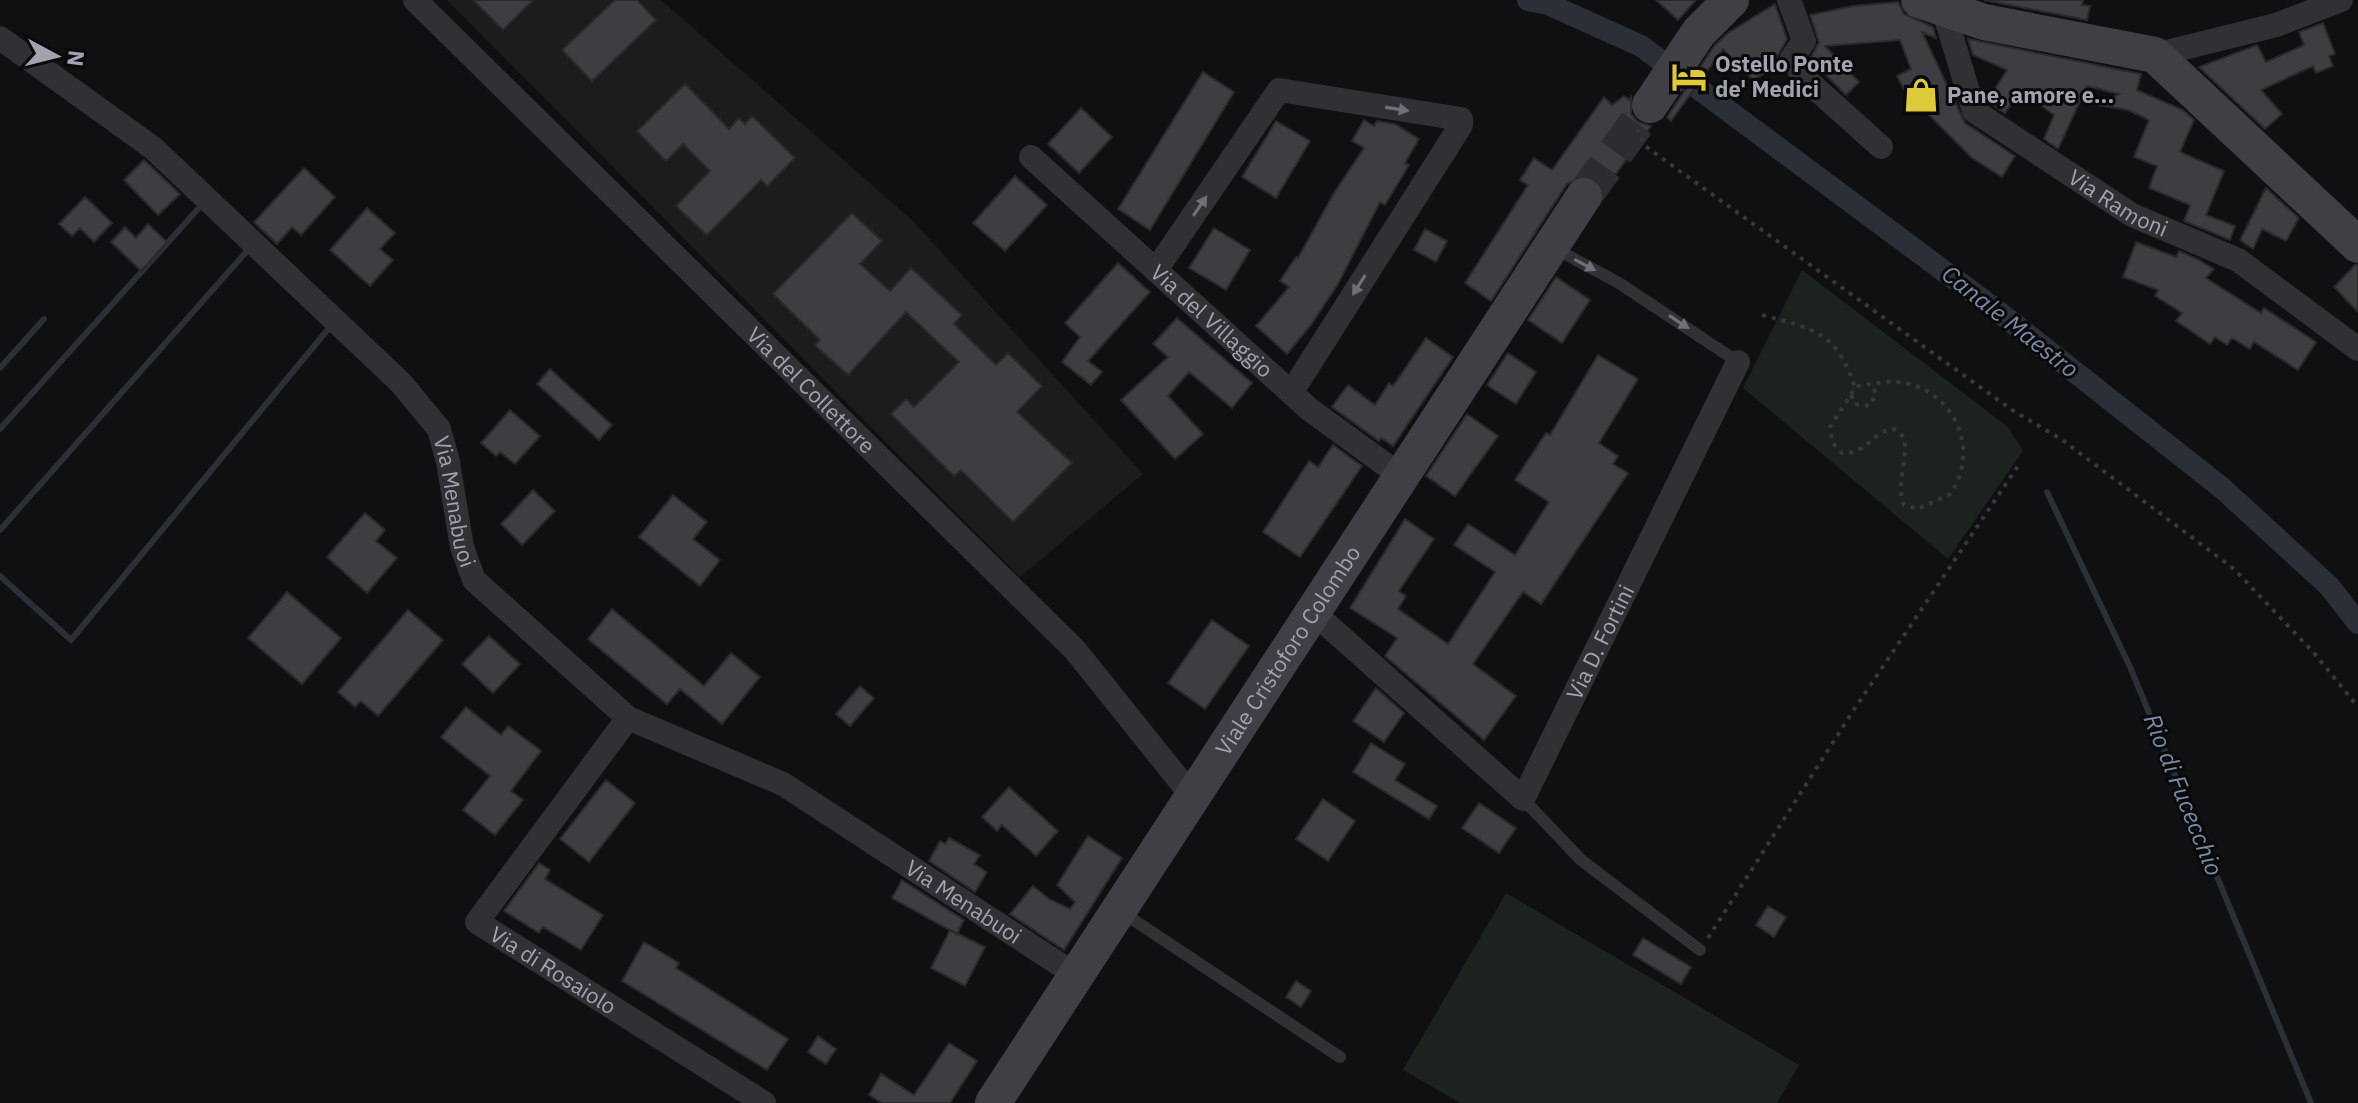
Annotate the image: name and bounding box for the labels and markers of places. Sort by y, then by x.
place label: Ostello Ponte de' Medici [1715,49,1853,103]
hotel icon: Ostello Ponte de' Medici [1670,58,1708,96]
shop icon: Pane, amore e... [1902,76,1940,114]
place label: Pane, amore e... [1947,80,2114,109]

